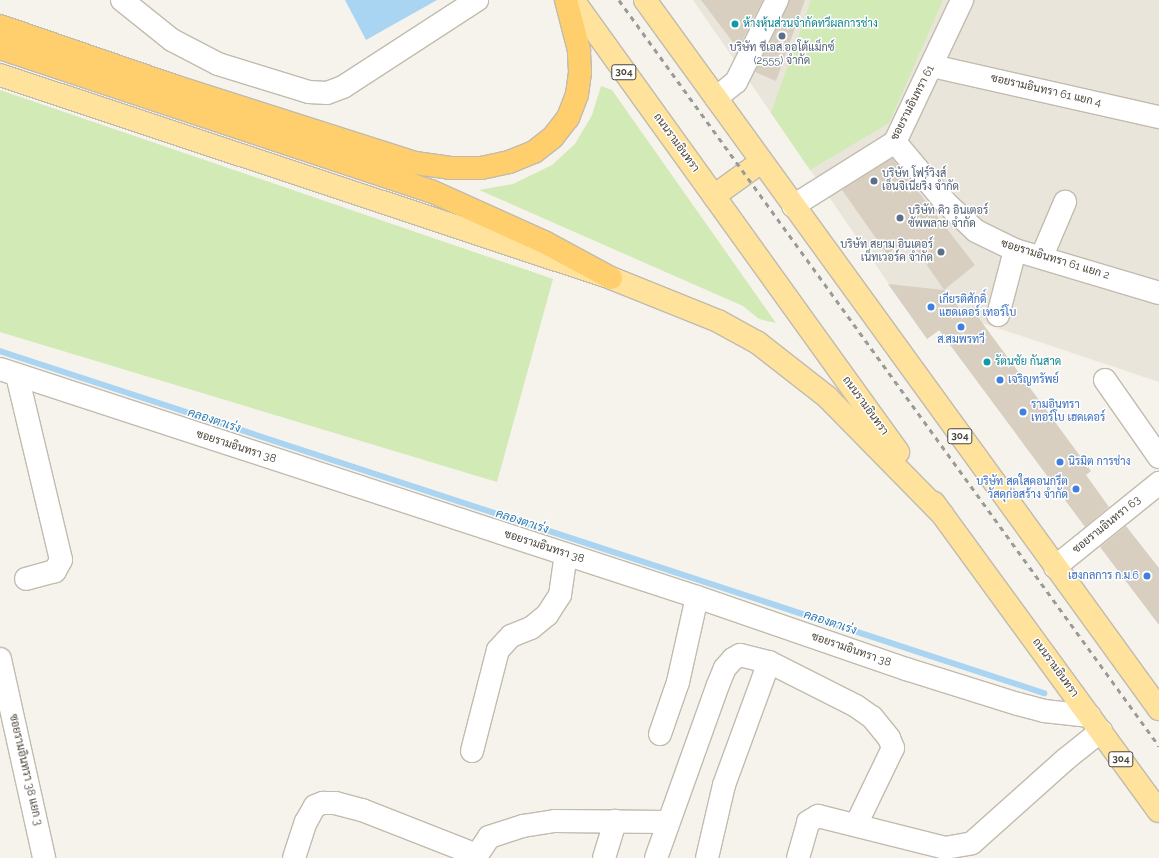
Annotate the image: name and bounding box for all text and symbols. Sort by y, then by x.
place label: ห้างหุ้นส่วนจำกัดทวีผลการช่าง [743,17,878,31]
marker: ห้างหุ้นส่วนจำกัดทวีผลการช่าง [730,19,740,29]
marker: บริษัท ซีเอส.ออโต้แม็กซ์ (2555) จำกัด [777,31,787,41]
place label: บริษัท ซีเอส.ออโต้แม็กซ์ (2555) จำกัด [730,42,834,68]
street label: ซอยรามอินทรา 61 [888,63,938,143]
road number: 304 [611,64,637,80]
street label: ซอยรามอินทรา 61 แยก 4 [989,72,1103,110]
street label: ถนนรามอินทรา [650,111,702,175]
place label: บริษัท โฟร์วิงส์ เอ็นจิเนียริ่ง จำกัด [882,168,959,194]
marker: บริษัท โฟร์วิงส์ เอ็นจิเนียริ่ง จำกัด [869,176,879,186]
place label: บริษัท คิว อินเตอร์ ซัพพลาย จำกัด [908,205,988,231]
marker: บริษัท คิว อินเตอร์ ซัพพลาย จำกัด [895,213,905,223]
street label: ซอยรามอินทรา 61 แยก 2 [999,237,1111,283]
place label: บริษัท สยาม อินเตอร์ เน็ทเวอร์ค จำกัด [840,239,933,265]
marker: บริษัท สยาม อินเตอร์ เน็ทเวอร์ค จำกัด [936,247,946,257]
place label: เกียรติศักดิ์ แฮดเดอร์ เทอร์โบ [939,294,1016,320]
marker: เกียรติศักดิ์ แฮดเดอร์ เทอร์โบ [926,302,936,312]
marker: ส.สมพรทวี [956,322,966,332]
place label: ส.สมพรทวี [937,333,985,347]
place label: รัตนชัย กันสาด [995,355,1061,369]
marker: รัตนชัย กันสาด [982,357,992,367]
place label: เจริญทรัพย์ [1008,373,1059,387]
street label: ถนนรามอินทรา [839,374,891,438]
marker: เจริญทรัพย์ [995,375,1005,385]
place label: รามอินทรา เทอร์โบ เฮดเดอร์ [1031,399,1105,425]
water label: คลองตาเร่ง [186,406,242,436]
marker: รามอินทรา เทอร์โบ เฮดเดอร์ [1018,407,1028,417]
street label: ซอยรามอินทรา 38 [194,428,278,466]
road number: 304 [947,428,973,444]
place label: นิรมิต การช่าง [1068,455,1131,469]
marker: นิรมิต การช่าง [1055,457,1065,467]
place label: บริษัท สดใสคอนกรีต วัสดุก่อสร้าง จำกัด [976,476,1068,502]
marker: บริษัท สดใสคอนกรีต วัสดุก่อสร้าง จำกัด [1071,484,1081,494]
street label: ซอยรามอินทรา 63 [1070,494,1144,556]
water label: คลองตาเร่ง [494,507,550,537]
street label: ซอยรามอินทรา 38 [502,528,586,566]
place label: เฮงกลการ ก.ม.6 [1068,569,1139,583]
marker: เฮงกลการ ก.ม.6 [1142,571,1152,581]
water label: คลองตาเร่ง [802,608,858,638]
street label: ซอยรามอินทรา 38 [809,630,893,670]
street label: ถนนรามอินทรา [1029,636,1081,700]
street label: ซอยรามอินทรา 38 แยก 3 [6,713,44,827]
road number: 304 [1108,751,1134,767]

